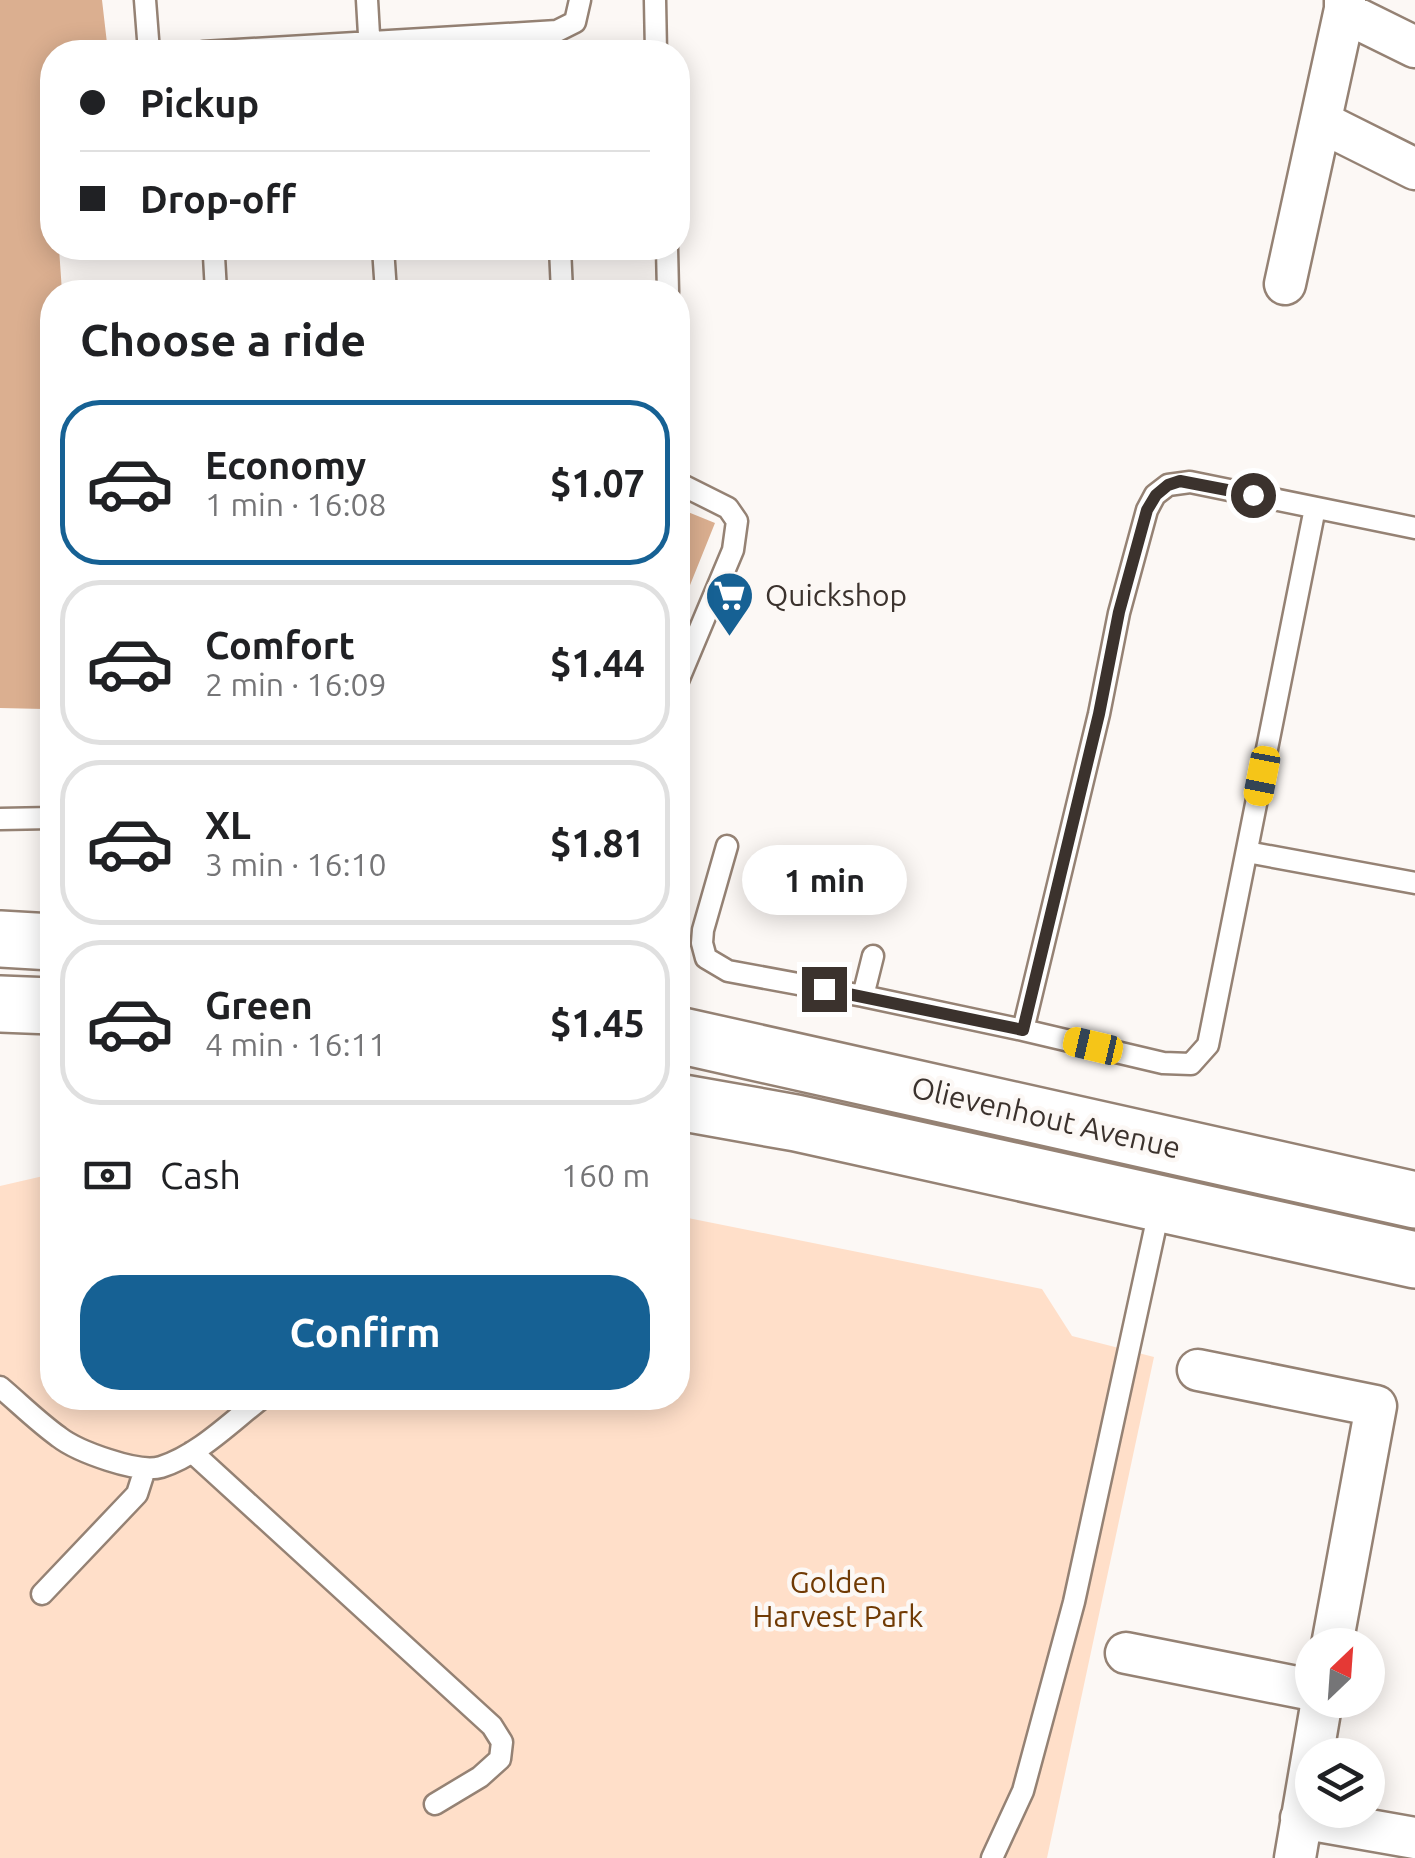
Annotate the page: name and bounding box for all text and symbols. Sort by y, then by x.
text: Pickup [140,82,259,124]
text: Drop-off [140,178,296,220]
text: Choose a ride [80,314,366,365]
icon: car [85,438,175,528]
text: Economy [205,444,366,486]
text: $1.07 [550,462,645,504]
route start [1231,473,1276,518]
text: 1 min · 16:08 [205,486,387,522]
supermarket icon: Quickshop [704,570,756,638]
place label: Quickshop [765,578,907,612]
icon: car [85,618,175,708]
text: Comfort [205,624,355,666]
text: $1.44 [550,642,645,684]
text: 2 min · 16:09 [205,666,387,702]
car [1242,744,1282,808]
icon: car [85,798,175,888]
text: XL [205,804,251,846]
text: $1.81 [550,822,645,864]
callout: 1 min [742,844,906,914]
text: 3 min · 16:10 [205,846,387,882]
text: 1 min [784,862,865,898]
route end [802,967,847,1012]
icon: car [85,978,175,1068]
text: Green [205,984,313,1026]
text: $1.45 [550,1002,645,1044]
car [1060,1025,1126,1067]
text: 4 min · 16:11 [205,1026,387,1062]
street label: Olievenhout Avenue [909,1070,1184,1164]
icon: cash [80,1148,135,1203]
text: Cash [160,1154,241,1196]
text: 160 m [561,1157,650,1193]
button: Confirm [80,1275,650,1390]
park label: Golden Harvest Park [753,1565,923,1633]
north arrow [1295,1628,1385,1718]
map controls [1295,1628,1385,1828]
button: layers [1295,1738,1385,1828]

